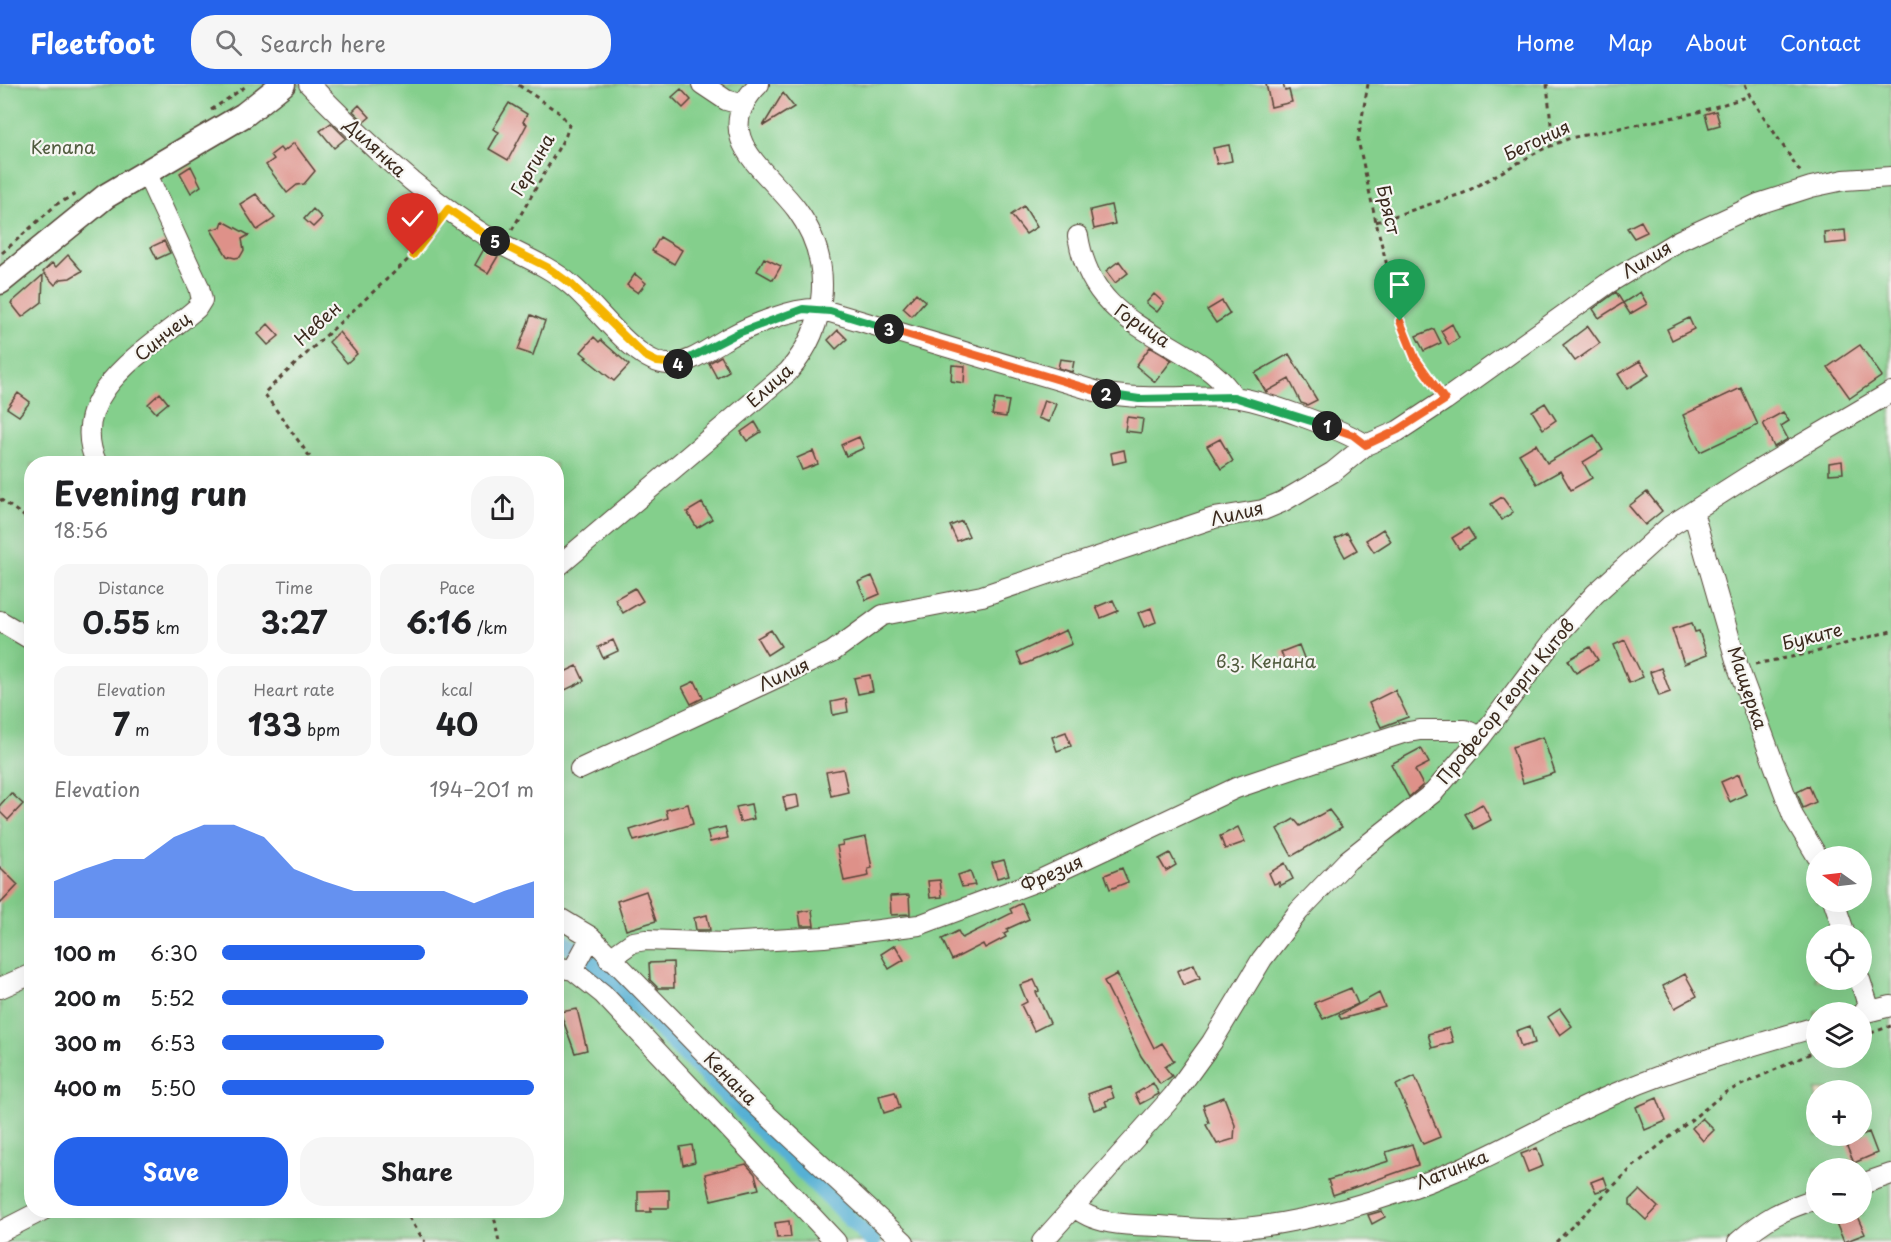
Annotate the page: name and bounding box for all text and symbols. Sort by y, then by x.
search box [191,15,611,69]
text: Fleetfoot [30,21,155,64]
icon: search [212,26,245,59]
text: Search here [260,26,386,59]
text: Home [1516,26,1575,58]
text: Map [1608,26,1653,58]
text: About [1686,26,1747,58]
text: Contact [1780,26,1861,58]
street label: Дилянка [338,110,414,183]
street label: Бегония [1499,112,1574,167]
street label: Гергина [503,127,561,200]
park label: Kenana [31,133,96,160]
street label: Бряст [1371,182,1408,237]
pin [387,193,438,255]
icon: check [396,202,429,235]
pin: 5 [480,226,510,256]
text: 5 [490,229,500,253]
street label: Лилия [1616,233,1676,284]
pin [1374,259,1425,321]
icon: arrive [1383,268,1416,301]
street label: Невен [288,294,346,352]
street label: Горица [1110,296,1177,354]
street label: Синчец [128,304,196,367]
pin: 3 [874,314,904,344]
text: 3 [884,317,894,341]
pin: 4 [663,349,693,379]
text: 4 [673,352,683,376]
street label: Елица [740,356,799,413]
pin: 2 [1091,379,1121,409]
text: 2 [1100,382,1112,406]
pin: 1 [1312,411,1342,441]
text: 1 [1323,414,1331,438]
text: Evening run [54,467,247,517]
button: share [471,476,534,539]
street label: Лилия [1207,493,1266,532]
text: 18:56 [54,515,108,545]
text: Distance [97,575,165,599]
text: Time [275,575,313,599]
text: Pace [439,575,475,599]
text: 0.55 [82,599,150,644]
text: 3:27 [261,599,327,644]
text: 6:16 [406,599,472,644]
street label: Професор Георги Китов [1430,613,1580,790]
text: km [150,615,180,639]
text: /km [472,615,508,639]
street label: Буките [1779,615,1845,656]
street label: Мащерка [1722,642,1775,733]
park label: в.з. Кенана [1216,647,1317,674]
street label: Лилия [753,650,813,697]
text: Elevation [96,677,166,701]
text: Heart rate [254,677,334,701]
text: kcal [441,677,473,701]
text: 7 [113,701,130,746]
text: 133 [248,701,302,746]
text: 40 [436,701,478,746]
text: m [130,717,150,741]
text: bpm [302,717,340,741]
text: Elevation [54,774,140,804]
text: 194–201 m [429,774,534,804]
north arrow [1806,846,1872,912]
map controls [1806,846,1872,1224]
street label: Фрезия [1016,847,1087,898]
button: locate [1806,924,1872,990]
text: 100 m [54,938,116,968]
text: 6:30 [150,938,198,968]
text: 200 m [54,983,121,1013]
text: 5:52 [150,983,195,1013]
button: layers [1806,1002,1872,1068]
text: 300 m [54,1028,122,1058]
text: 6:53 [150,1028,195,1058]
street label: Кенана [698,1045,764,1111]
text: 400 m [54,1073,122,1103]
text: 5:50 [150,1073,196,1103]
button: + [1806,1080,1872,1146]
button: Save [54,1137,288,1206]
button: Share [300,1137,534,1206]
street label: Латинка [1411,1142,1492,1195]
button: − [1806,1158,1872,1224]

